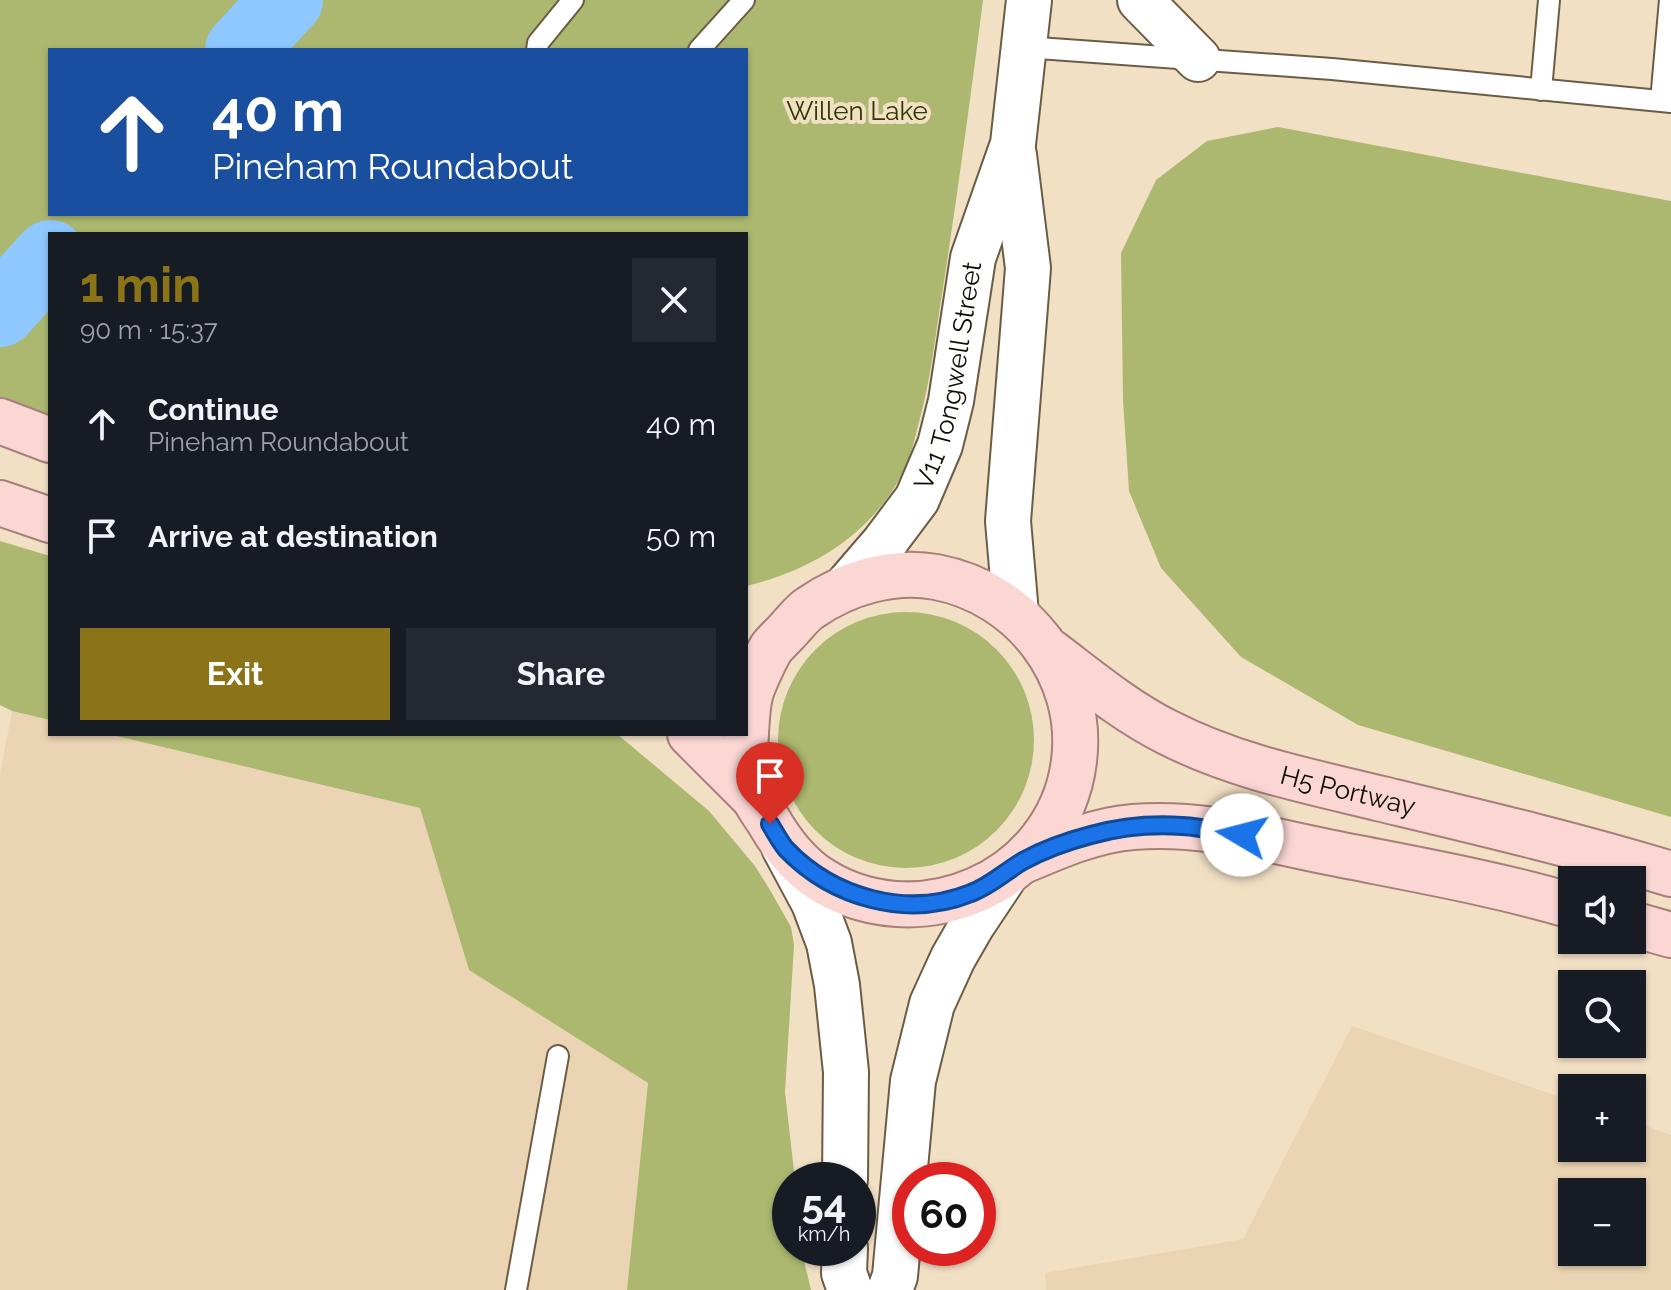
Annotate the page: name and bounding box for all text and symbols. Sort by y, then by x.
text: 40 m [212,78,344,144]
icon: ahead [80,80,184,184]
park label: Willen Lake [786,96,928,126]
text: Pineham Roundabout [212,145,573,187]
text: 1 min [80,257,201,313]
button: close [632,258,716,342]
street label: V11 Tongwell Street [908,259,987,494]
text: 90 m · 15:37 [80,315,218,345]
text: Continue [148,392,279,427]
icon: ahead [80,402,124,446]
text: 40 m [646,407,716,442]
text: Pineham Roundabout [148,427,409,457]
icon: arrive [80,514,124,558]
text: Arrive at destination [148,519,438,554]
text: 50 m [646,519,716,554]
button: Exit [80,628,390,720]
button: Share [406,628,716,720]
pin [736,742,804,824]
icon: arrive [748,754,792,798]
street label: H5 Portway [1277,760,1418,821]
position arrow [1200,793,1284,877]
map controls [1558,866,1646,1266]
button: sound [1558,866,1646,954]
button: search [1558,970,1646,1058]
button: + [1558,1074,1646,1162]
speed limit sign: 60 [892,1162,996,1266]
button: − [1558,1178,1646,1266]
text: 54 [801,1180,846,1227]
text: km/h [798,1222,850,1246]

